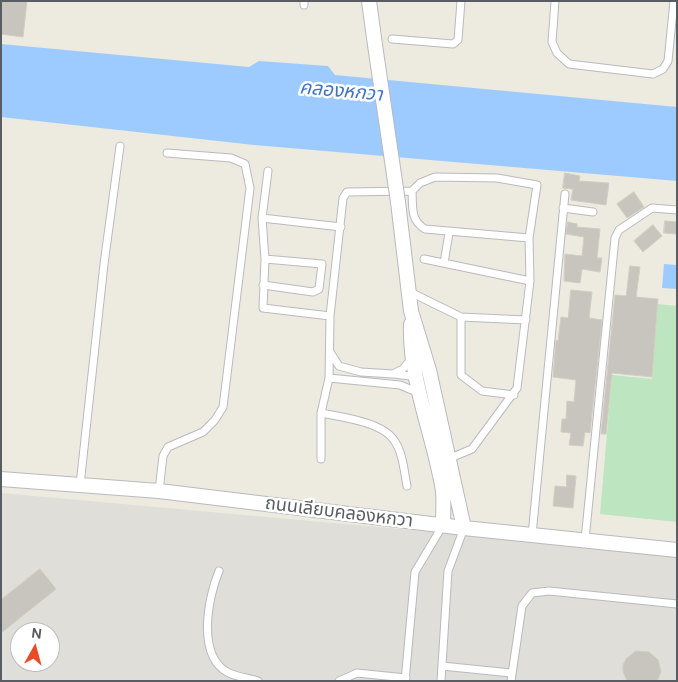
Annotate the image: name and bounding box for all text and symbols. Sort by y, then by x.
water label: คลองหกวา [299,77,383,107]
street label: ถนนเลียบคลองหกวา [264,493,414,533]
north arrow [10,622,60,672]
text: N [31,624,43,643]

